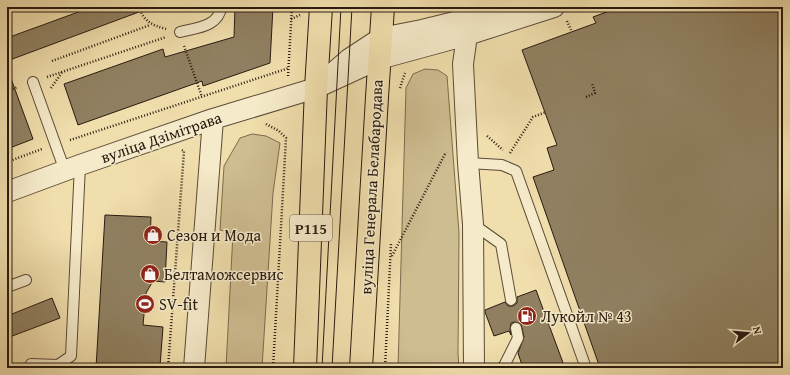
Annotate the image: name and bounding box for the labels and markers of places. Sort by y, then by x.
place label: Сезон и Мода [167,223,262,247]
shop icon: Сезон и Мода [142,224,164,246]
place label: Белтаможсервис [164,262,284,286]
shop icon: Белтаможсервис [139,263,161,285]
place label: SV-fit [159,292,198,316]
sports icon: SV-fit [134,293,156,315]
place label: Лукойл № 43 [541,304,632,328]
fuel station icon: Лукойл № 43 [516,305,538,327]

